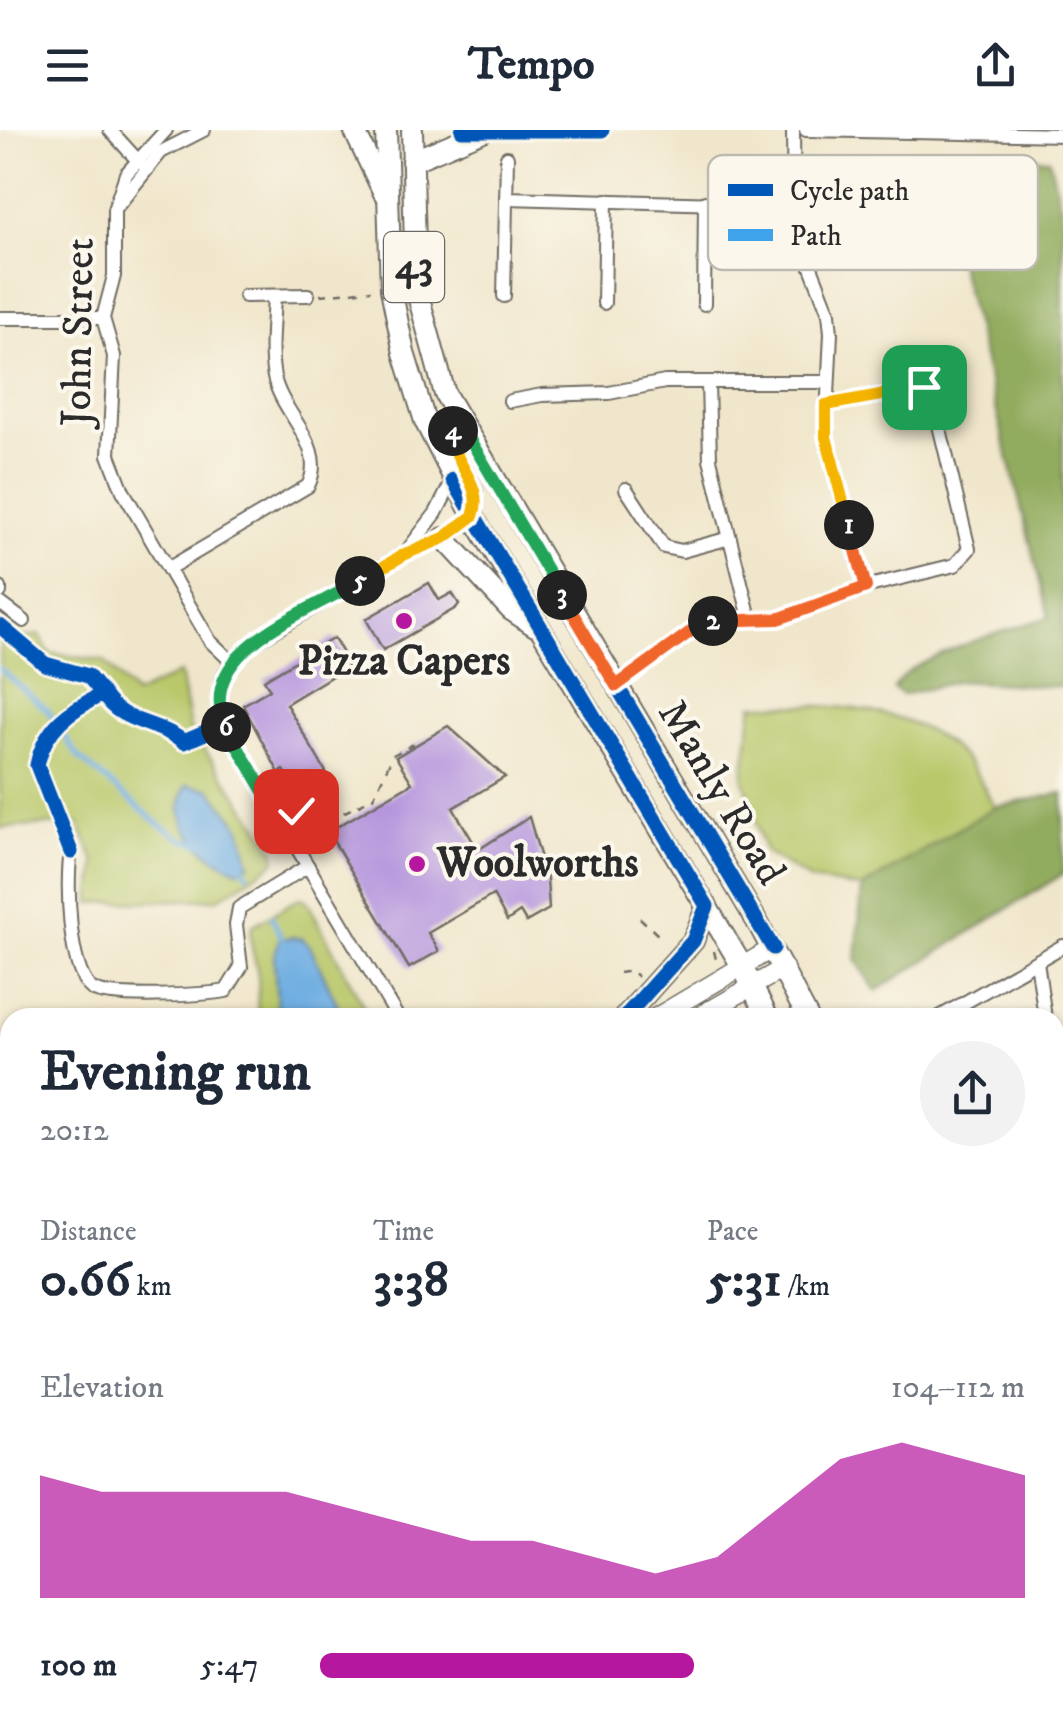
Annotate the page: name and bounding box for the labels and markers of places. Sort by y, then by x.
pin [882,345,967,430]
pin: 4 [428,406,478,456]
pin: 1 [824,500,874,550]
pin: 5 [335,556,385,606]
pin: 3 [537,570,587,620]
pin: 2 [688,596,738,646]
marker: Pizza Capers [393,610,415,632]
place label: Pizza Capers [298,636,510,688]
pin: 6 [201,702,251,752]
pin [254,769,339,854]
place label: Woolworths [436,838,639,890]
marker: Woolworths [406,853,428,875]

